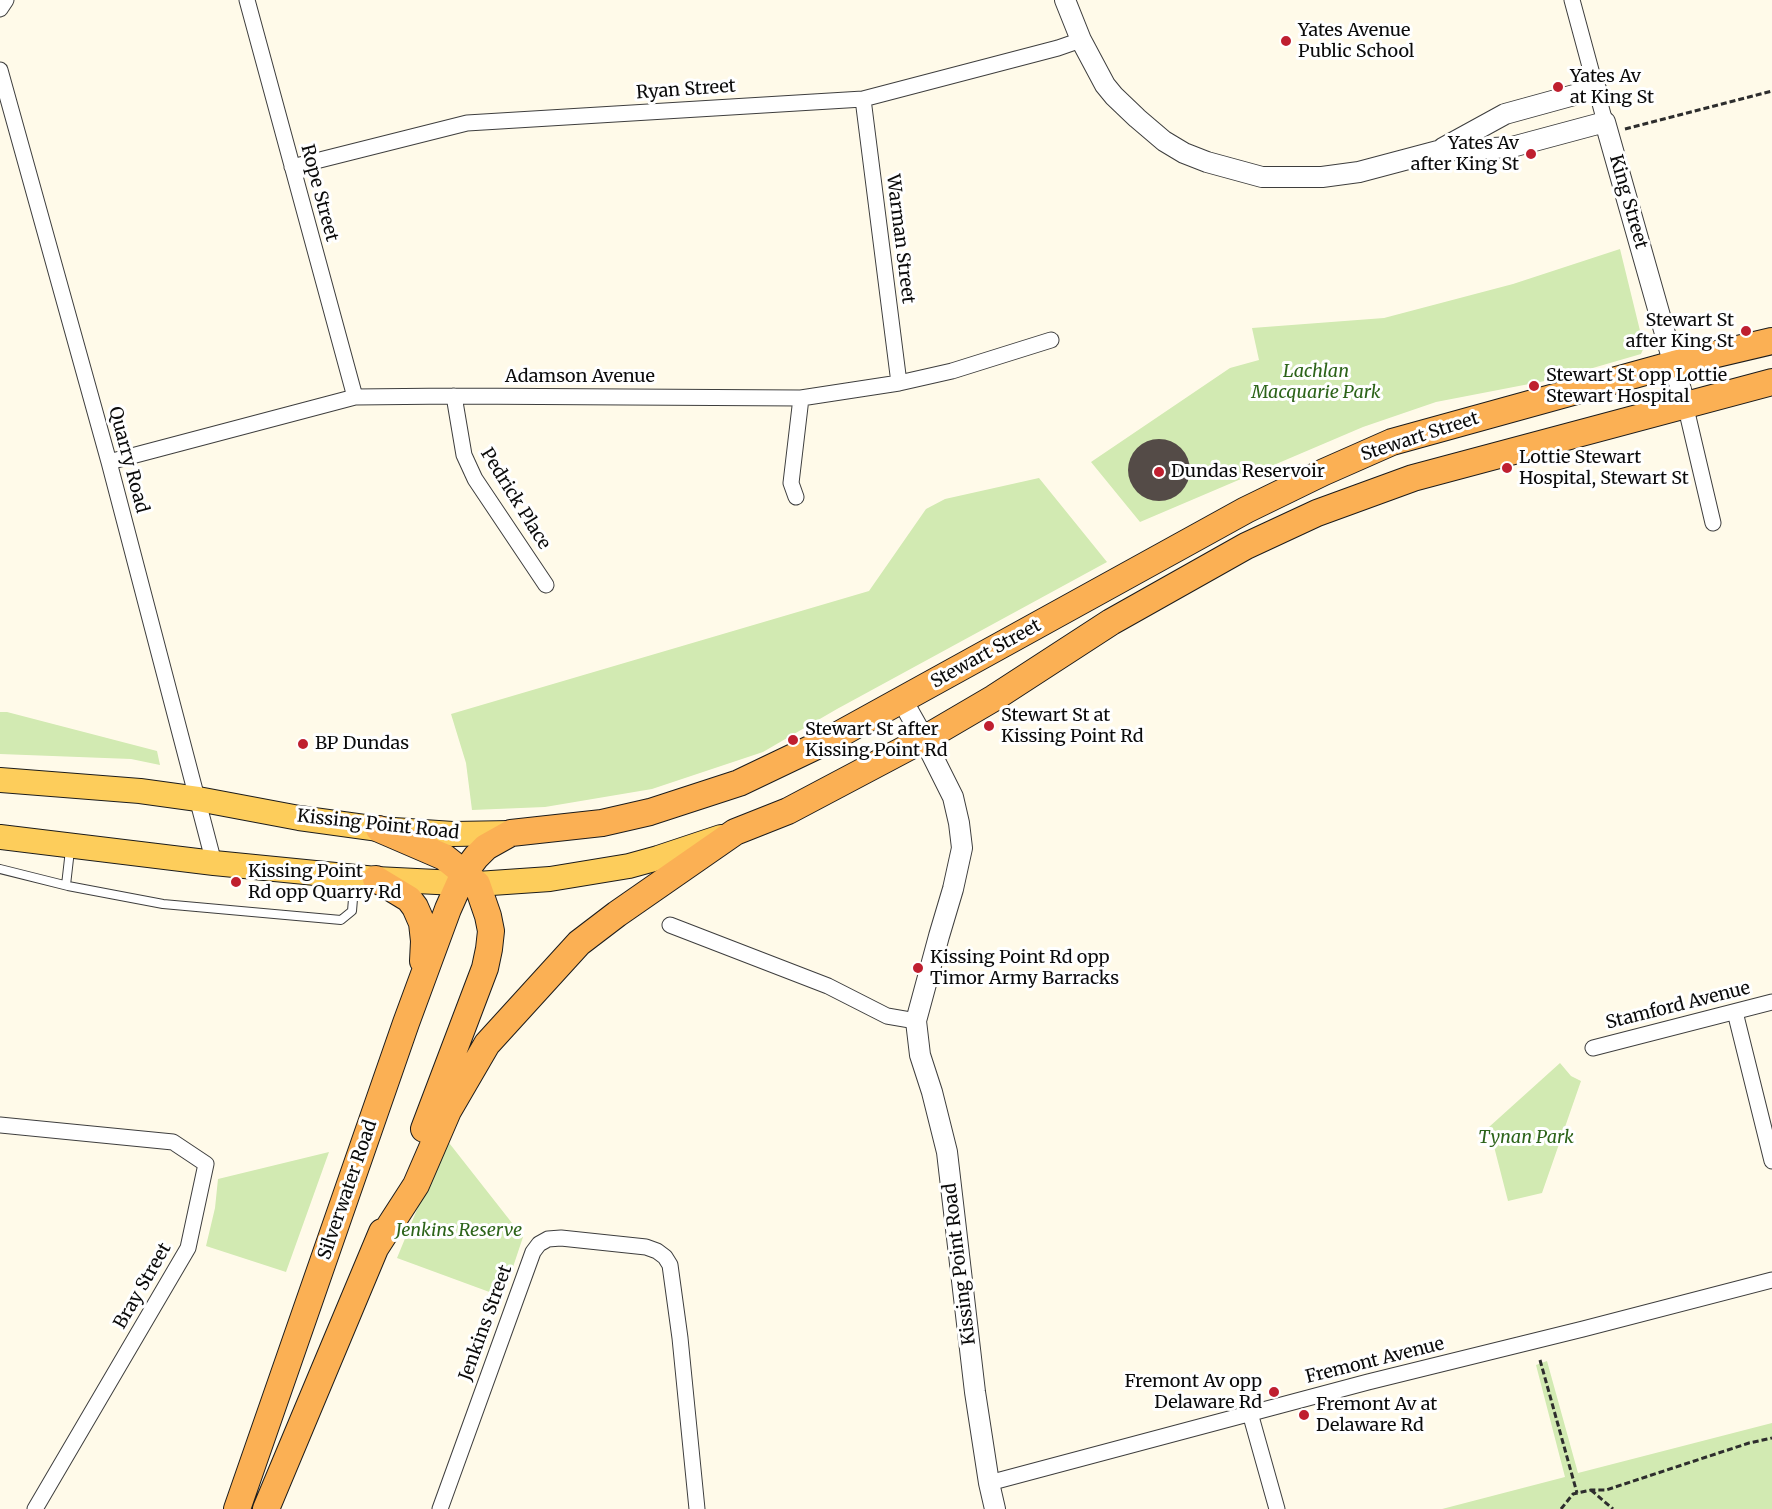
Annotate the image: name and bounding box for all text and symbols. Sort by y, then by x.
place label: Yates Avenue Public School [1298,20,1414,63]
marker: Yates Avenue Public School [1279,34,1293,48]
place label: Yates Av at King St [1570,66,1654,109]
street label: Ryan Street [635,76,737,104]
marker: Yates Av at King St [1551,80,1565,94]
place label: Yates Av after King St [1411,133,1519,176]
street label: Rope Street [296,142,342,244]
marker: Yates Av after King St [1524,147,1538,161]
street label: King Street [1604,152,1652,252]
street label: Warman Street [881,173,919,305]
place label: Stewart St after King St [1626,310,1734,352]
marker: Stewart St after King St [1739,324,1753,338]
park label: Lachlan Macquarie Park [1251,361,1381,404]
place label: Stewart St opp Lottie Stewart Hospital [1546,365,1727,407]
street label: Adamson Avenue [505,366,655,388]
marker: Stewart St opp Lottie Stewart Hospital [1527,379,1541,393]
street label: Quarry Road [103,404,153,516]
street label: Stewart Street [1358,408,1482,466]
street label: Pedrick Place [475,444,555,554]
place label: Lottie Stewart Hospital, Stewart St [1519,447,1689,490]
place label: Dundas Reservoir [1171,461,1325,483]
marker: Lottie Stewart Hospital, Stewart St [1500,461,1514,475]
marker: Dundas Reservoir [1152,465,1166,479]
street label: Stewart Street [927,615,1045,693]
place label: Stewart St at Kissing Point Rd [1001,705,1144,748]
place label: Stewart St after Kissing Point Rd [805,719,948,762]
marker: Stewart St at Kissing Point Rd [982,719,996,733]
place label: BP Dundas [315,733,409,755]
marker: Stewart St after Kissing Point Rd [786,733,800,747]
marker: BP Dundas [296,737,310,751]
street label: Kissing Point Road [296,806,460,844]
place label: Kissing Point Rd opp Quarry Rd [248,861,401,904]
marker: Kissing Point Rd opp Quarry Rd [229,875,243,889]
place label: Kissing Point Rd opp Timor Army Barracks [930,947,1119,990]
marker: Kissing Point Rd opp Timor Army Barracks [911,961,925,975]
street label: Stamford Avenue [1604,978,1752,1034]
street label: Silverwater Road [314,1117,382,1263]
park label: Tynan Park [1478,1127,1574,1149]
street label: Kissing Point Road [939,1182,981,1346]
park label: Jenkins Reserve [396,1220,522,1242]
street label: Bray Street [110,1239,176,1333]
street label: Jenkins Street [455,1262,517,1384]
street label: Fremont Avenue [1304,1333,1446,1389]
place label: Fremont Av opp Delaware Rd [1124,1371,1262,1414]
marker: Fremont Av opp Delaware Rd [1267,1385,1281,1399]
place label: Fremont Av at Delaware Rd [1316,1394,1437,1436]
marker: Fremont Av at Delaware Rd [1297,1408,1311,1422]

